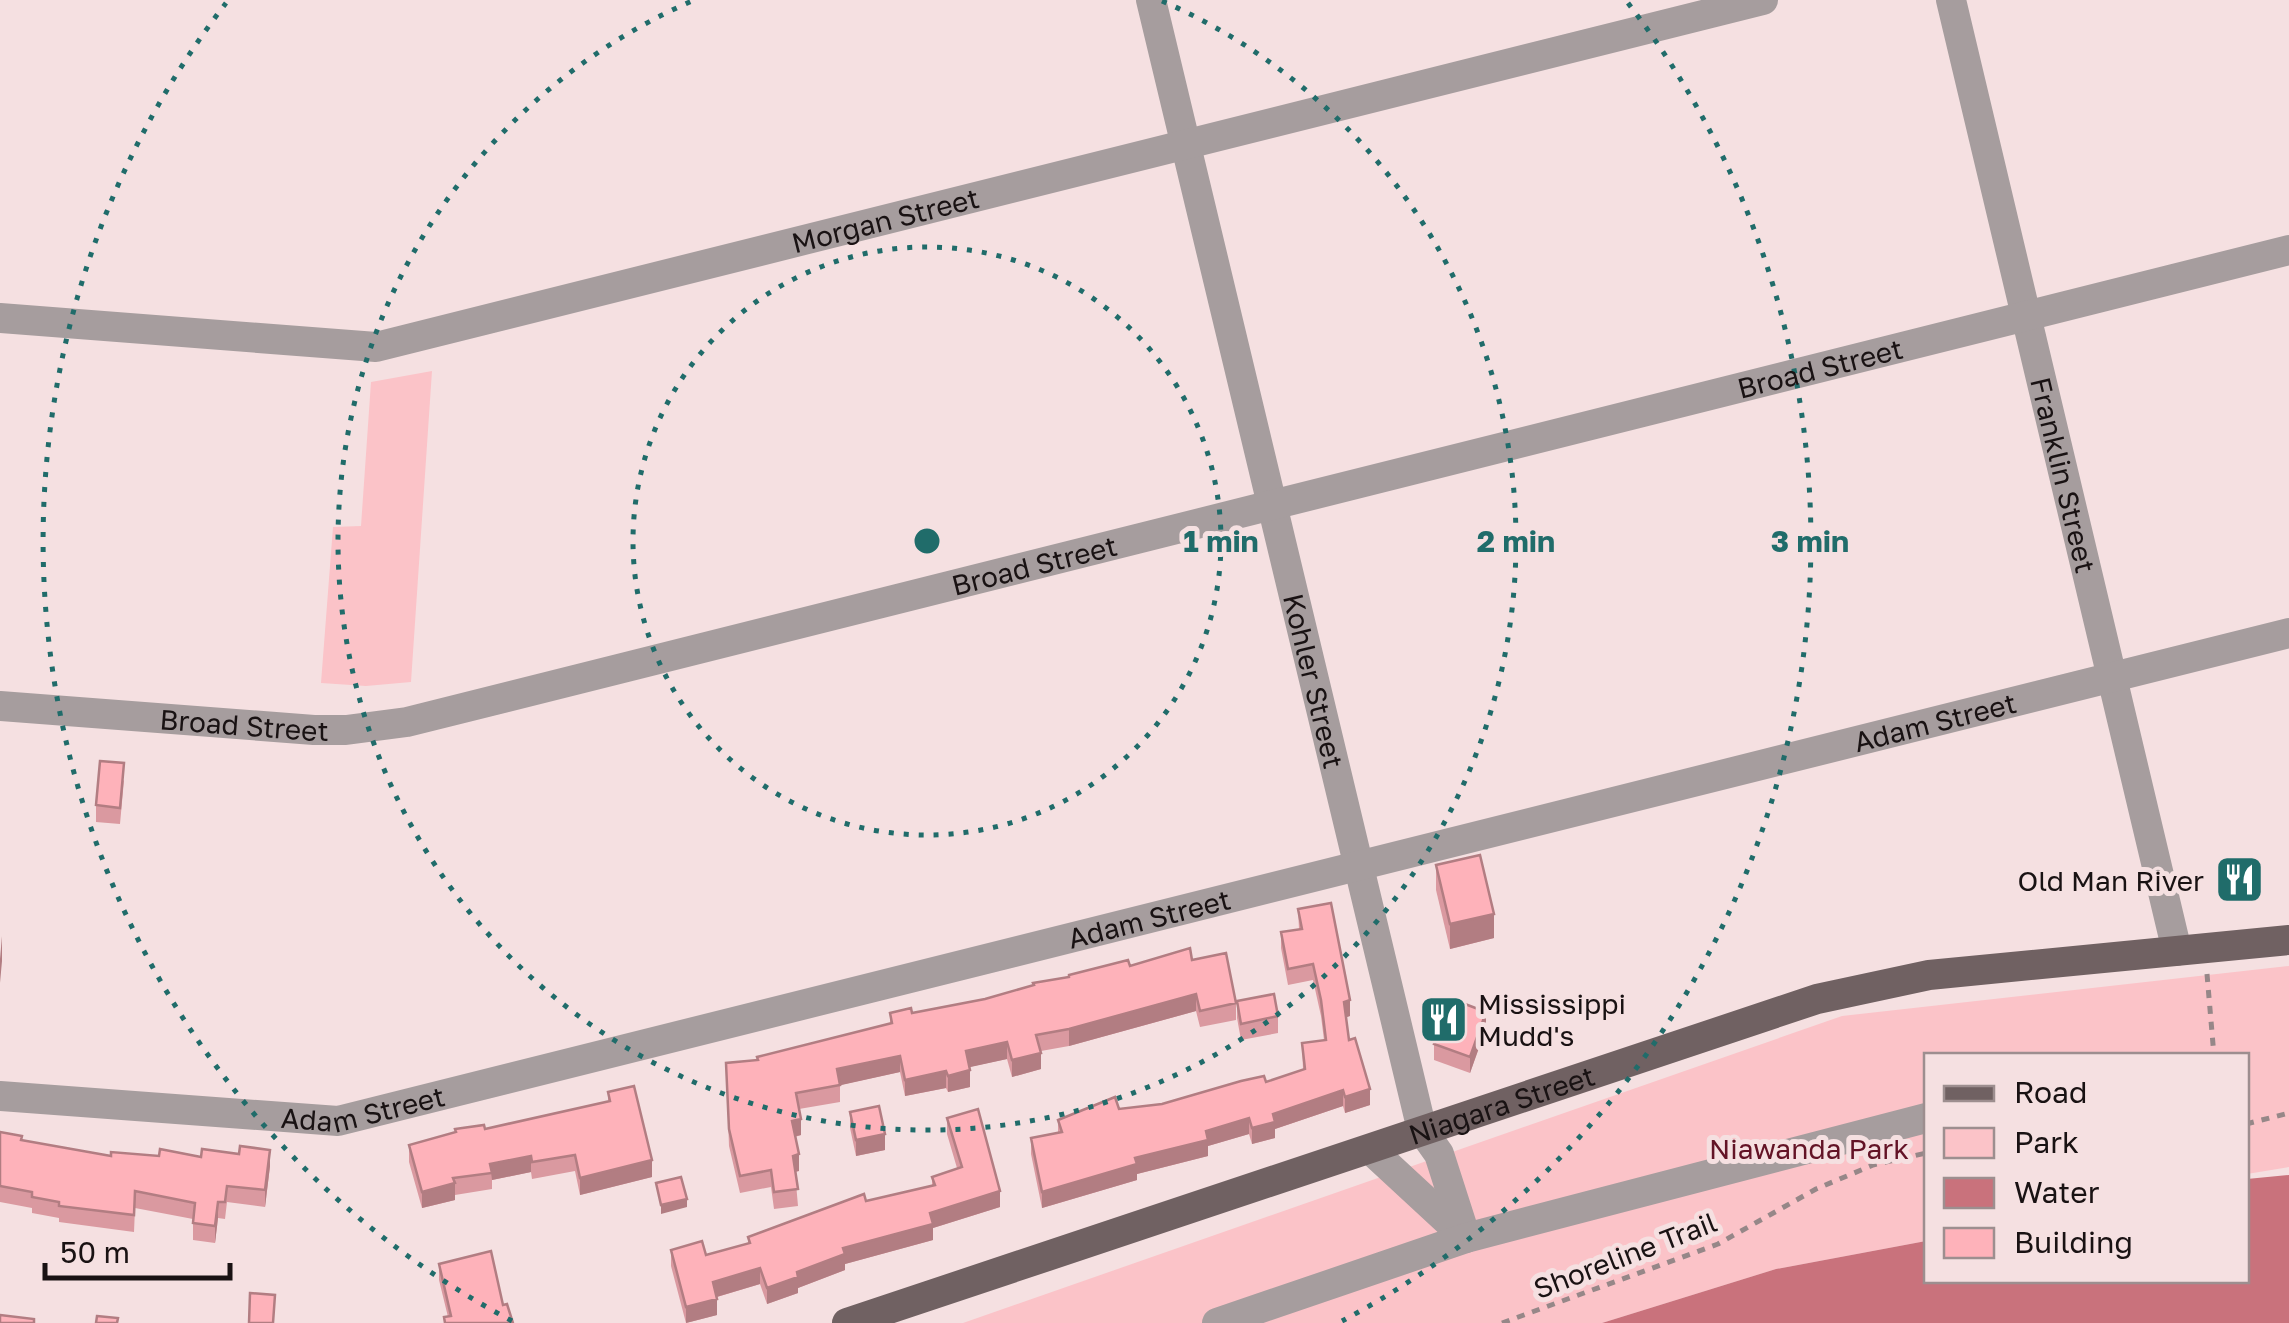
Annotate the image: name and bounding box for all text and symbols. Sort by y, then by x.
street label: Morgan Street [788,180,982,259]
street label: Broad Street [1734,331,1906,404]
street label: Franklin Street [2025,374,2103,576]
centre of rings [909,523,945,559]
text: 1 min [1183,523,1259,559]
text: 2 min [1477,523,1555,559]
text: 3 min [1771,523,1849,559]
street label: Broad Street [948,528,1120,601]
street label: Kohler Street [1277,590,1351,771]
street label: Adam Street [1850,685,2020,758]
street label: Broad Street [159,702,329,747]
restaurant icon: Old Man River [2213,854,2265,906]
place label: Old Man River [2017,864,2204,897]
street label: Adam Street [1064,882,1234,954]
place label: Mississippi Mudd's [1478,987,1626,1052]
restaurant icon: Mississippi Mudd's [1417,993,1469,1045]
legend [1924,1053,2249,1283]
street label: Niagara Street [1404,1058,1599,1151]
text: Road [2014,1074,2088,1110]
street label: Adam Street [280,1078,448,1138]
text: Park [2014,1124,2079,1160]
park label: Niawanda Park [1709,1132,1909,1165]
text: Water [2014,1174,2100,1210]
street label: Shoreline Trail [1529,1205,1721,1305]
scale bar [45,1218,230,1280]
text: Building [2014,1224,2133,1260]
text: 50 m [60,1234,130,1270]

